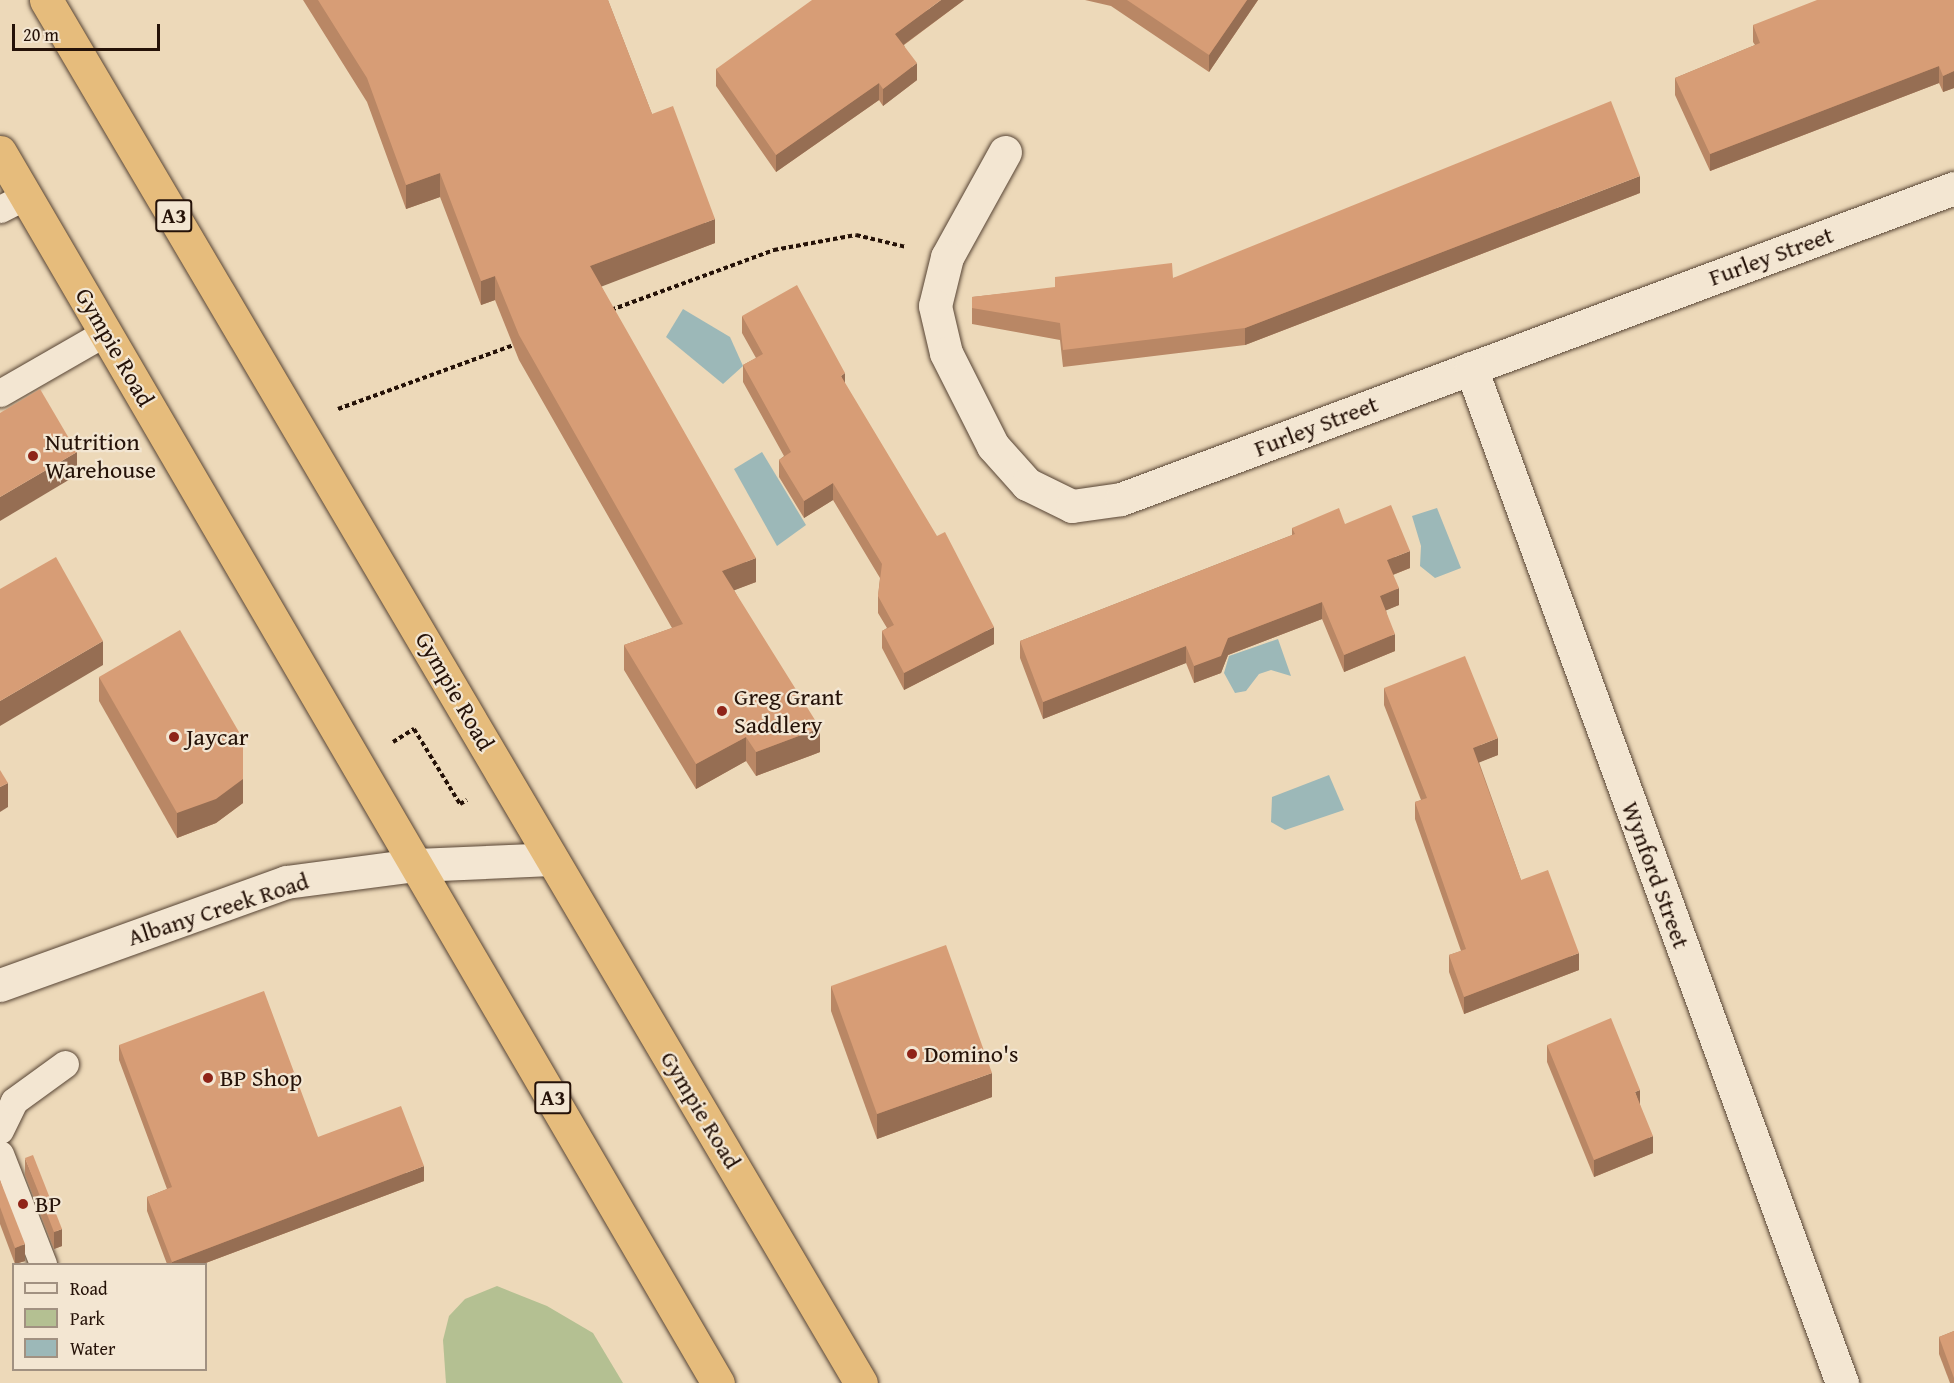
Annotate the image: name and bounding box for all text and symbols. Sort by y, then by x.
scale bar [15,12,164,50]
text: 20 m [23,21,59,48]
road number: A3 [154,197,194,235]
street label: Furley Street [1705,220,1837,292]
street label: Gympie Road [69,283,161,411]
street label: Furley Street [1250,389,1382,463]
place label: Nutrition Warehouse [45,428,156,484]
marker: Nutrition Warehouse [26,449,40,463]
street label: Gympie Road [409,627,501,755]
place label: Greg Grant Saddlery [734,683,843,739]
marker: Greg Grant Saddlery [715,704,729,718]
place label: Jaycar [186,723,249,751]
marker: Jaycar [167,730,181,744]
street label: Wynford Street [1616,798,1696,952]
street label: Albany Creek Road [124,866,312,952]
place label: Domino's [924,1040,1019,1068]
street label: Gympie Road [655,1046,747,1174]
marker: Domino's [905,1047,919,1061]
place label: BP Shop [220,1064,302,1092]
marker: BP Shop [201,1071,215,1085]
road number: A3 [534,1079,572,1117]
place label: BP [35,1190,62,1218]
marker: BP [16,1197,30,1211]
legend [12,1263,207,1371]
text: Road [70,1275,108,1302]
text: Park [70,1305,105,1332]
text: Water [70,1335,115,1362]

